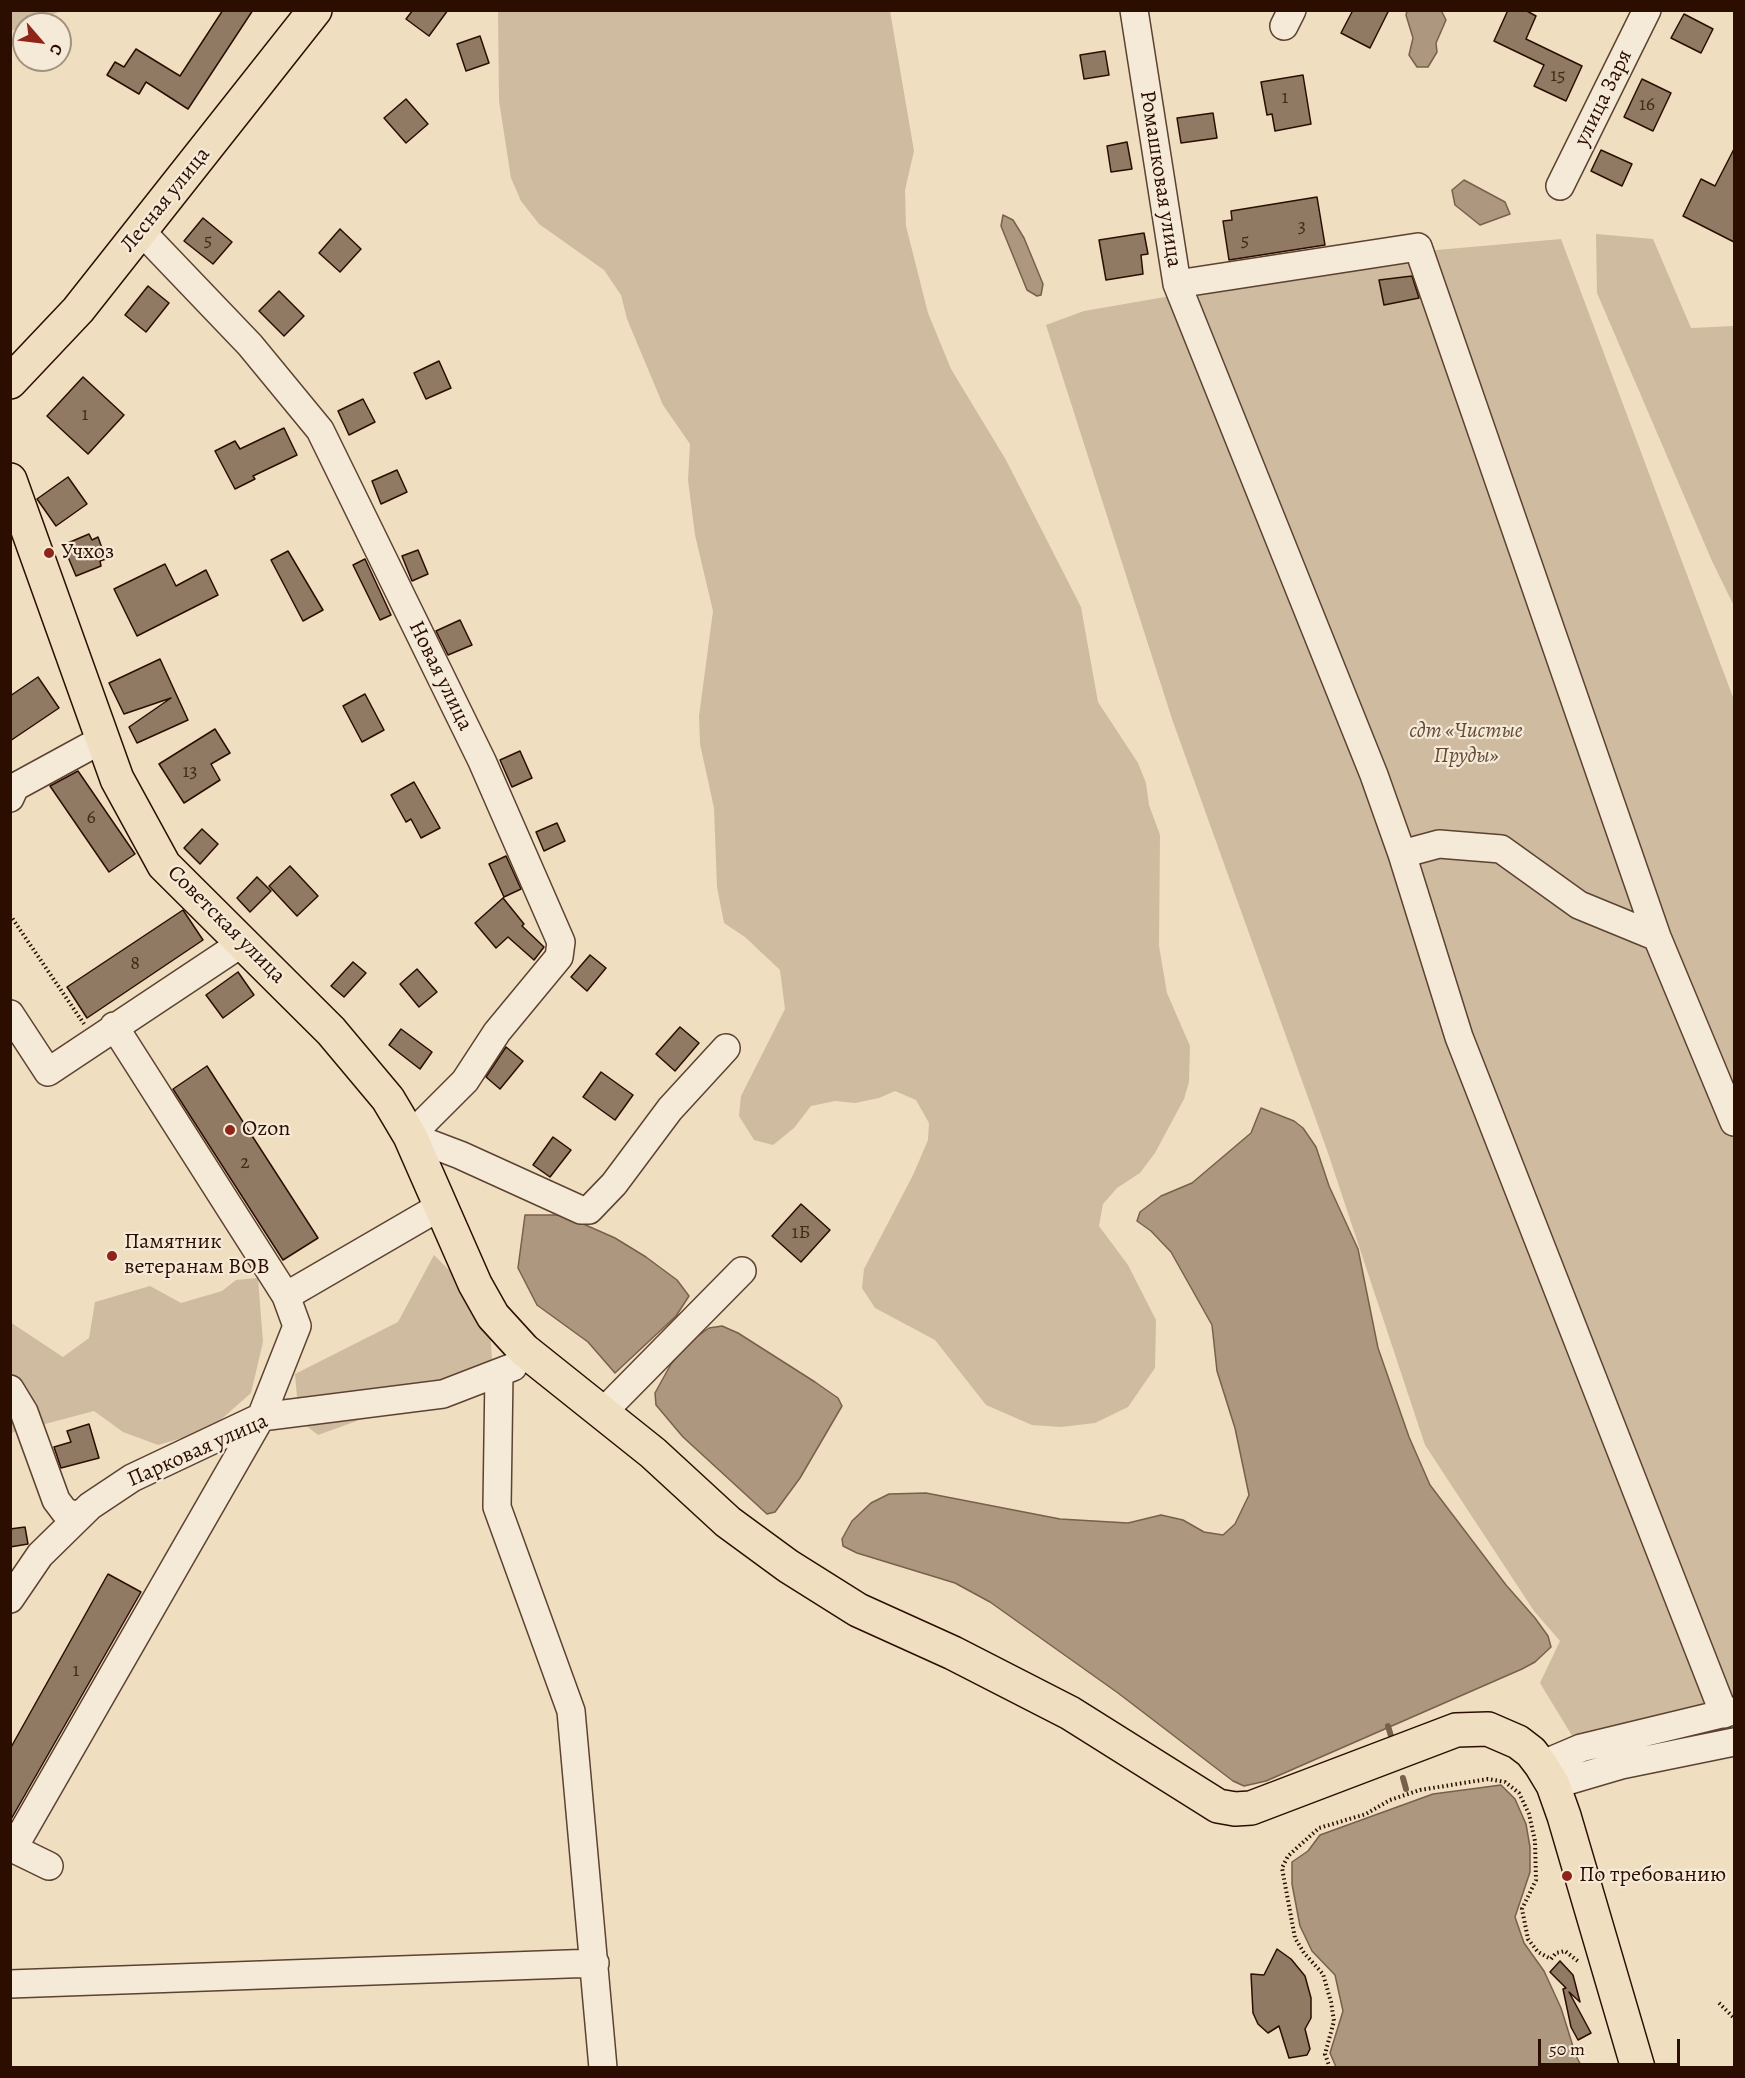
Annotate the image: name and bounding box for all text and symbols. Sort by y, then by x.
north arrow [12,12,72,72]
text: С [44,40,68,59]
street label: улица Заря [1569,45,1639,151]
house number: 15 [1550,64,1566,88]
house number: 1 [1282,86,1288,110]
street label: Ромашковая улица [1133,89,1187,269]
house number: 16 [1639,93,1655,117]
street label: Лесная улица [116,142,216,258]
house number: 3 [1298,215,1306,239]
house number: 5 [204,229,212,253]
house number: 5 [1241,229,1249,253]
house number: 1 [82,403,88,427]
place label: Учхоз [61,540,114,566]
marker: Учхоз [42,546,56,560]
street label: Новая улица [402,617,478,735]
park label: сдт «Чистые Пруды» [1409,719,1523,770]
house number: 13 [182,760,198,784]
house number: 6 [86,806,96,830]
street label: Советская улица [161,860,291,990]
house number: 8 [130,952,140,976]
place label: Ozon [242,1117,290,1143]
marker: Ozon [223,1123,237,1137]
house number: 2 [240,1151,250,1175]
house number: 1Б [792,1221,810,1245]
place label: Памятник ветеранам ВОВ [124,1230,270,1282]
marker: Памятник ветеранам ВОВ [105,1249,119,1263]
street label: Парковая улица [124,1408,272,1494]
house number: 1 [73,1659,79,1683]
place label: По требованию [1579,1863,1726,1889]
marker: По требованию [1560,1869,1574,1883]
scale bar [1541,2027,1684,2065]
text: 50 m [1549,2037,1585,2061]

